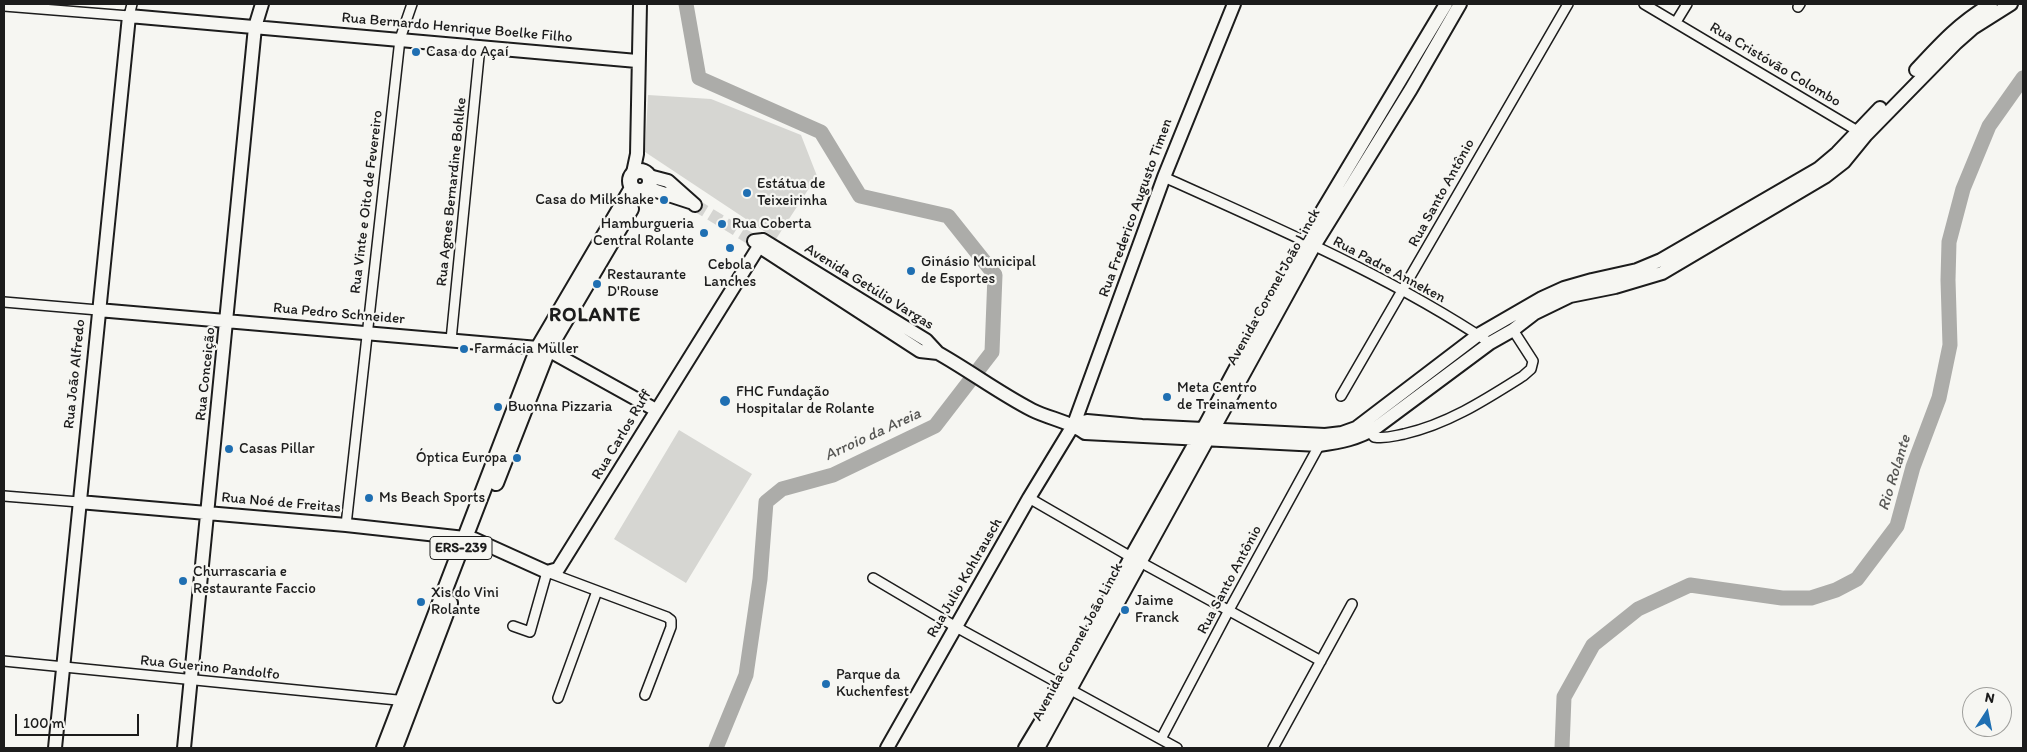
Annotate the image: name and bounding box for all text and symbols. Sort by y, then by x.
street label: Rua Bernardo Henrique Boelke Filho [341,9,573,47]
street label: Rua Cristóvão Colombo [1706,19,1844,111]
place label: Casa do Açaí [426,43,509,61]
marker: Casa do Açaí [410,46,422,58]
street label: Rua Agnes Bernardine Bohlke [433,97,471,287]
street label: Rua Vinte e Oito de Fevereiro [347,109,387,295]
street label: Rua Frederico Augusto Timen [1095,116,1177,300]
street label: Rua Santo Antônio [1405,136,1479,250]
place label: Estátua de Teixeirinha [757,175,827,210]
marker: Estátua de Teixeirinha [741,187,753,199]
place label: Casa do Milkshake [535,191,654,209]
marker: Casa do Milkshake [658,194,670,206]
street label: Avenida Coronel João Linck [1223,206,1325,368]
place label: Hamburgueria Central Rolante [593,215,694,250]
place label: Rua Coberta [732,215,811,233]
marker: Rua Coberta [716,218,728,230]
marker: Hamburgueria Central Rolante [698,227,710,239]
street label: Rua Padre Anneken [1330,233,1448,307]
street label: Avenida Getúlio Vargas [801,240,937,334]
marker: Cebola Lanches [724,242,736,254]
place label: Ginásio Municipal de Esportes [921,253,1036,288]
place label: Cebola Lanches [704,256,756,291]
marker: Ginásio Municipal de Esportes [905,265,917,277]
place label: Restaurante D'Rouse [607,266,686,301]
marker: Restaurante D'Rouse [591,278,603,290]
street label: Rua Pedro Schneider [272,299,406,329]
district label: ROLANTE [548,304,642,328]
street label: Rua João Alfredo [60,318,90,430]
street label: Rua Conceição [192,326,220,422]
place label: Farmácia Müller [474,340,579,358]
marker: Farmácia Müller [458,343,470,355]
place label: Meta Centro de Treinamento [1177,379,1277,414]
place label: FHC Fundação Hospitalar de Rolante [736,383,874,418]
street label: Rua Carlos Ruff [588,387,656,483]
marker: Meta Centro de Treinamento [1161,391,1173,403]
marker: FHC Fundação Hospitalar de Rolante [718,394,732,408]
place label: Buonna Pizzaria [508,398,612,416]
marker: Buonna Pizzaria [492,401,504,413]
water label: Arroio da Areia [822,404,924,466]
water label: Rio Rolante [1874,433,1916,513]
place label: Casas Pillar [239,440,315,458]
marker: Casas Pillar [223,443,235,455]
place label: Óptica Europa [416,449,507,467]
marker: Óptica Europa [511,452,523,464]
street label: Rua Noé de Freitas [221,489,341,517]
place label: Ms Beach Sports [379,489,485,507]
marker: Ms Beach Sports [363,492,375,504]
street label: Rua Julio Kohlrausch [923,515,1007,641]
street label: Rua Santo Antônio [1194,522,1266,638]
road number: ERS-239 [430,536,492,560]
street label: Avenida Coronel João Linck [1029,560,1127,724]
place label: Churrascaria e Restaurante Faccio [193,563,316,598]
marker: Churrascaria e Restaurante Faccio [177,575,189,587]
place label: Xis do Vini Rolante [431,584,499,619]
place label: Jaime Franck [1135,592,1179,627]
marker: Xis do Vini Rolante [415,596,427,608]
marker: Jaime Franck [1119,604,1131,616]
street label: Rua Guerino Pandolfo [139,652,281,684]
place label: Parque da Kuchenfest [836,666,909,701]
marker: Parque da Kuchenfest [820,678,832,690]
north arrow [1962,687,2012,737]
text: N [1983,689,1996,707]
scale bar [18,704,141,736]
text: 100 m [23,714,64,732]

